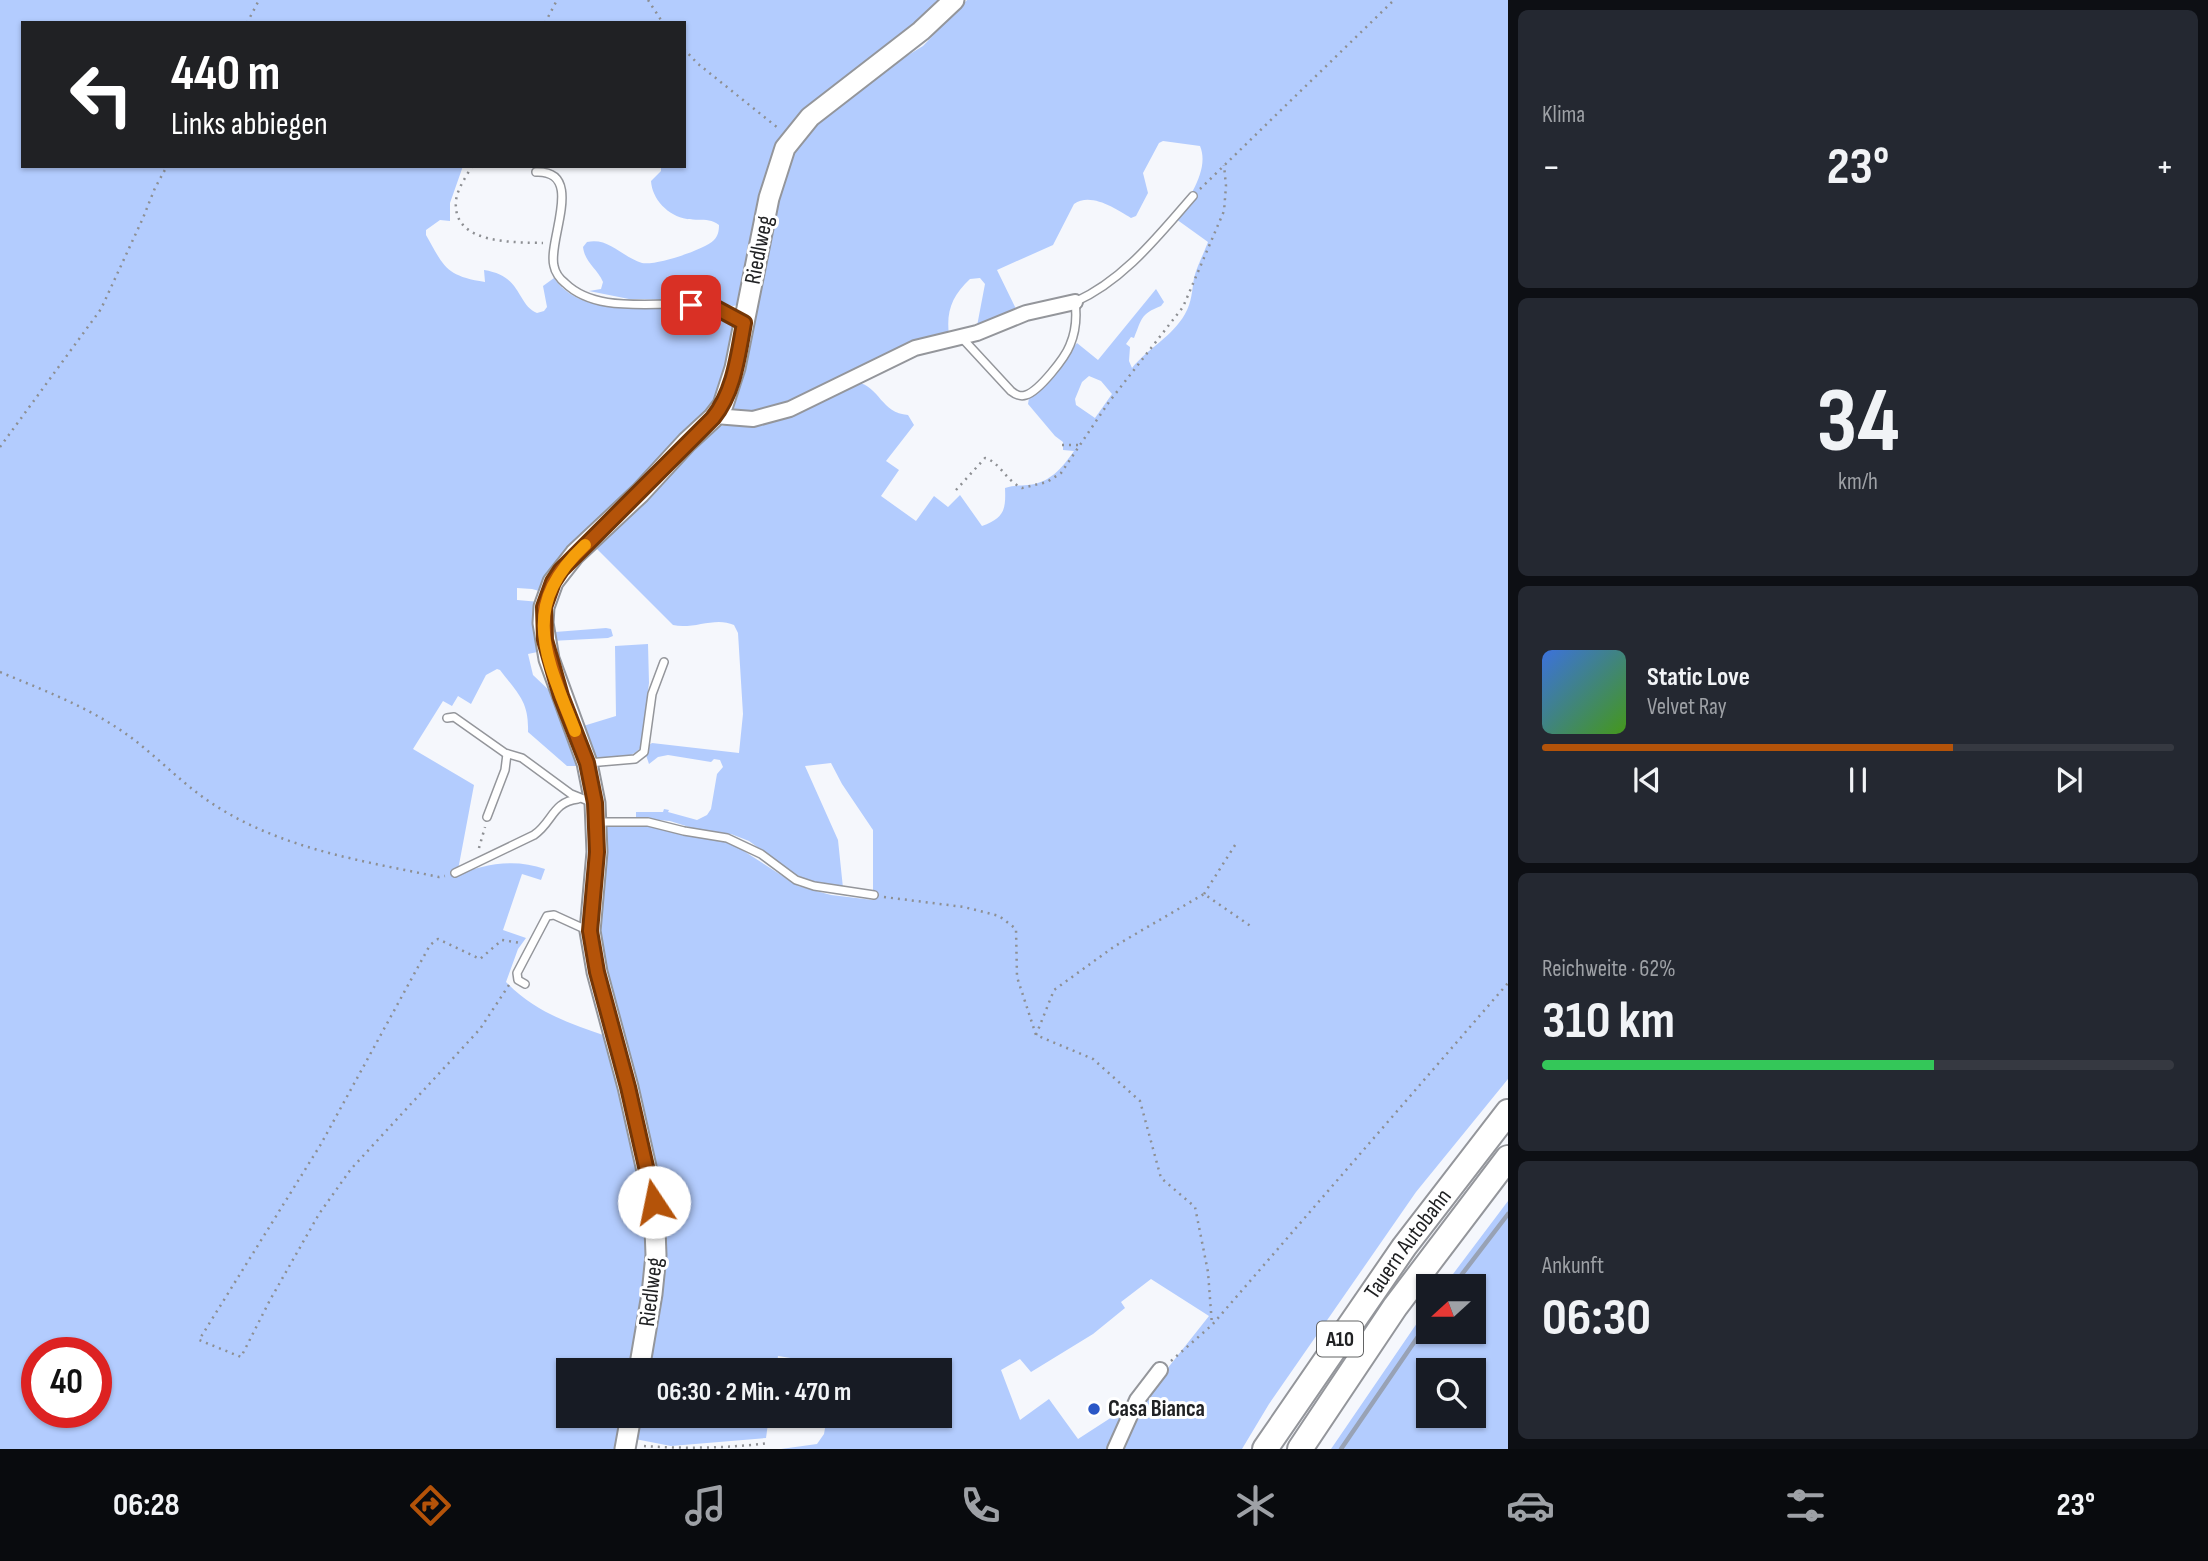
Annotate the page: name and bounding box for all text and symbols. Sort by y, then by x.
text: 440 m [171,45,280,104]
icon: left [56,49,147,140]
text: Klima [1542,101,1585,129]
text: Links abbiegen [171,105,328,144]
text: 23° [1827,136,1889,199]
text: − [1542,145,1561,190]
text: + [2155,145,2174,190]
street label: Riedlweg [739,213,779,287]
pin [661,275,721,335]
icon: arrive [672,286,710,324]
text: 34 [1816,368,1900,477]
text: km/h [1838,468,1878,496]
text: Static Love [1647,662,1750,693]
text: Velvet Ray [1647,693,1727,721]
icon: previous [1628,761,1666,799]
icon: pause [1839,761,1877,799]
icon: next [2050,761,2088,799]
text: Reichweite · 62% [1542,955,1676,983]
text: 310 km [1542,990,1675,1053]
position arrow [617,1165,691,1239]
street label: Tauern Autobahn [1358,1183,1458,1304]
text: Ankunft [1542,1252,1604,1280]
street label: Riedlweg [633,1256,669,1328]
north arrow [1416,1274,1486,1344]
map controls [1416,1274,1486,1428]
text: 06:30 [1542,1287,1651,1350]
road number: A10 [1317,1322,1363,1356]
speed limit sign: 40 [21,1337,112,1428]
button: search [1416,1358,1486,1428]
text: 06:30 · 2 Min. · 470 m [657,1377,851,1408]
place label: Casa Bianca [1108,1395,1205,1423]
marker: Casa Bianca [1086,1401,1102,1417]
icon: directions [406,1481,455,1530]
icon: music [681,1481,730,1530]
icon: phone [956,1481,1005,1530]
icon: climate [1231,1481,1280,1530]
icon: car [1506,1481,1555,1530]
icon: filters [1781,1481,1830,1530]
text: 06:28 [113,1486,180,1525]
text: 23° [2057,1486,2095,1525]

